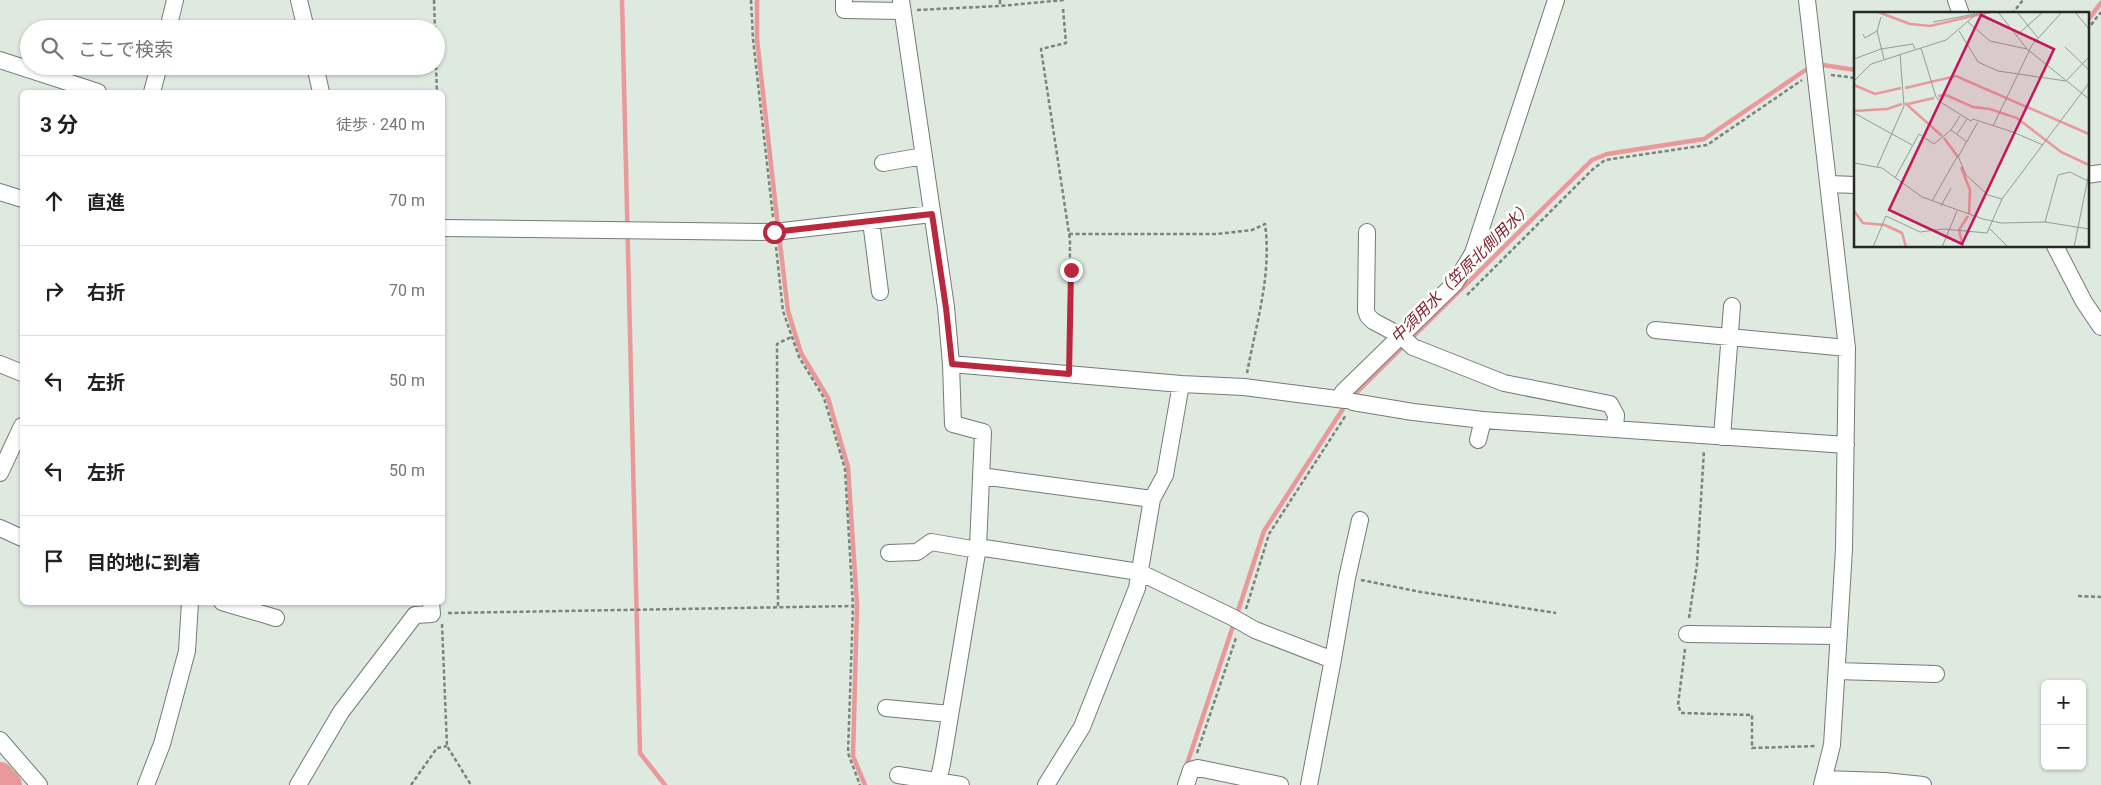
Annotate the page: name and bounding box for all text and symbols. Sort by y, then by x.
inset map [1854,12,2088,248]
search box [20,20,445,75]
icon: search [38,34,66,62]
text: ここで検索 [78,38,173,61]
text: 3 分 [40,113,78,137]
text: 徒歩 · 240 m [336,115,425,134]
icon: ahead [40,187,68,215]
text: 直進 [87,191,125,214]
text: 70 m [389,191,425,210]
water label: 中須用水（笠原北側用水） [1387,198,1536,347]
route start [763,221,786,244]
route end [1060,259,1083,282]
icon: right [40,277,68,305]
text: 右折 [87,281,125,304]
text: 70 m [389,281,425,300]
icon: left [40,367,68,395]
text: 左折 [87,371,125,394]
text: 50 m [389,371,425,390]
icon: left [40,457,68,485]
text: 左折 [87,461,125,484]
text: 50 m [389,461,425,480]
icon: arrive [40,547,68,575]
text: 目的地に到着 [87,551,201,574]
map controls [2041,680,2086,770]
button: + [2041,680,2086,725]
button: − [2041,725,2086,770]

